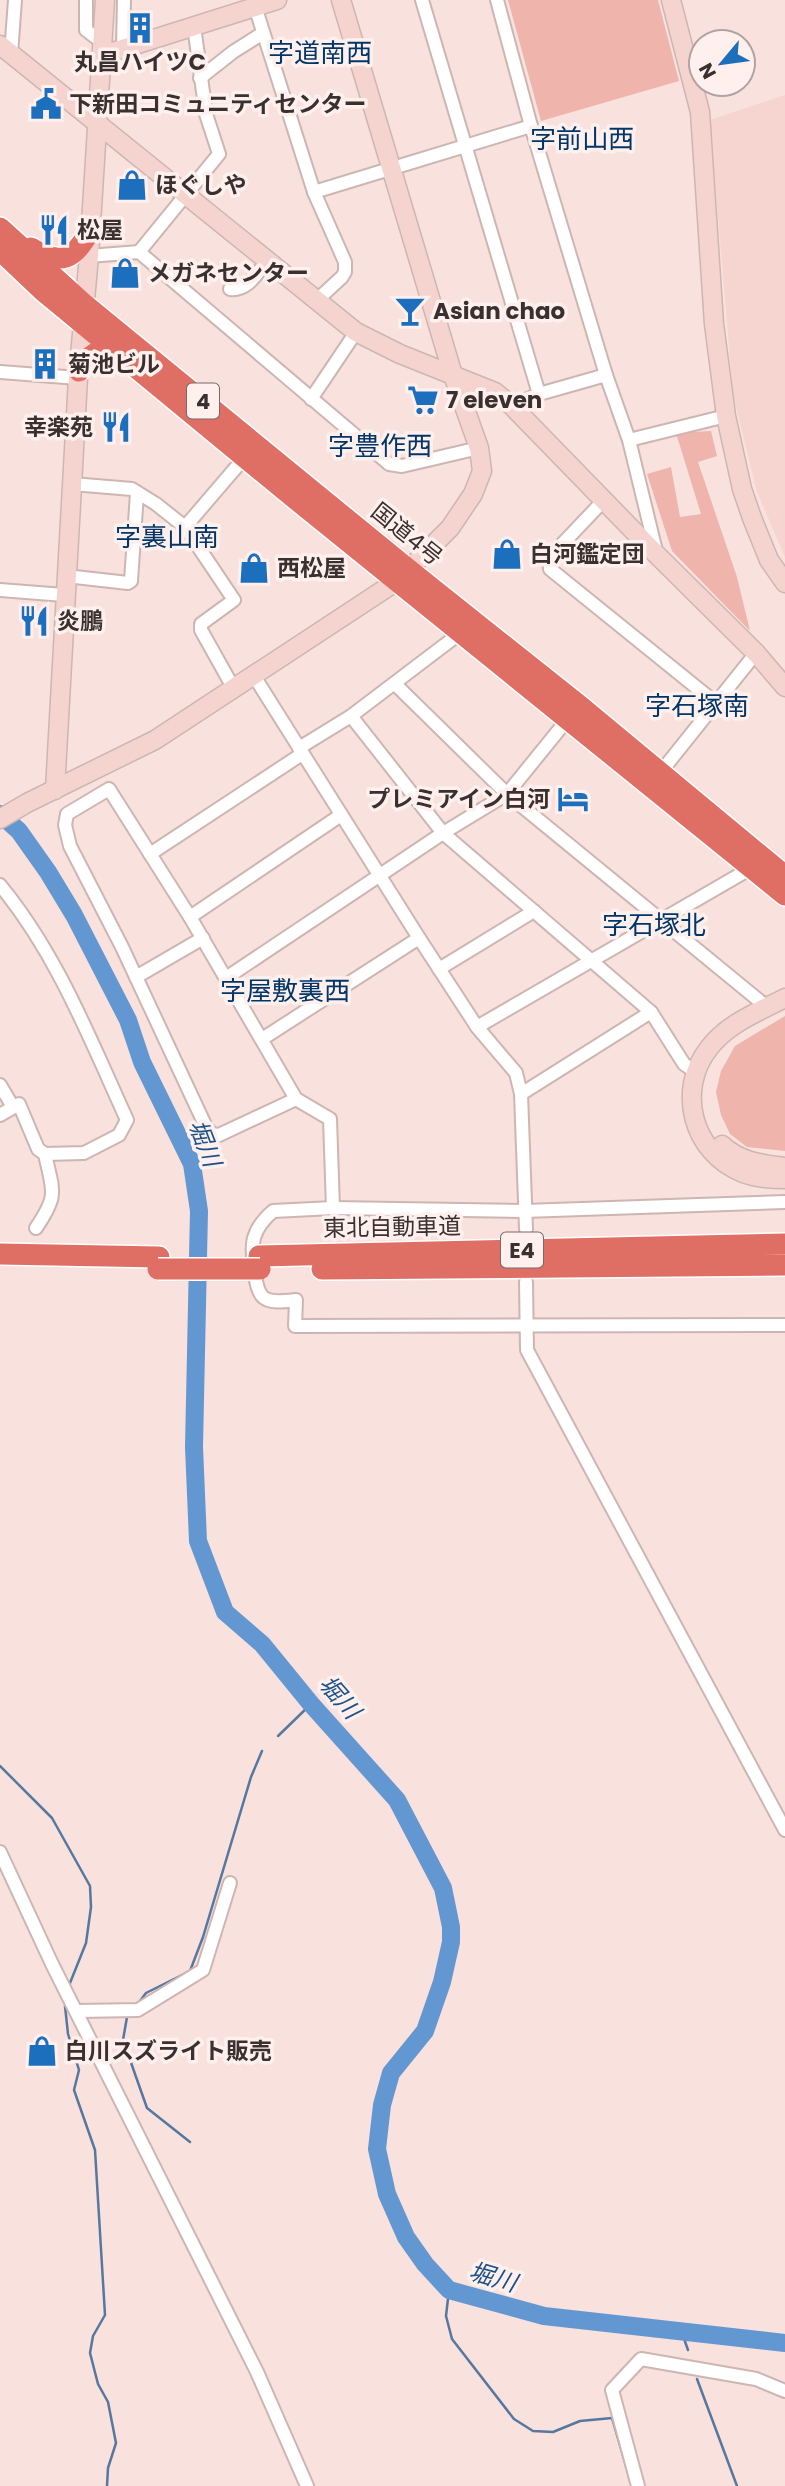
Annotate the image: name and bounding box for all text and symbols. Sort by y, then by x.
building icon: 丸昌ハイツC [123,11,157,45]
north arrow [687,28,757,98]
district label: 字道南西 [268,35,372,71]
place label: 丸昌ハイツC [74,46,206,78]
text: N [692,58,723,84]
public building icon: 下新田コミュニティセンター [29,87,63,121]
place label: 下新田コミュニティセンター [69,88,367,120]
district label: 字前山西 [530,121,634,157]
shop icon: ほぐしや [115,168,149,202]
place label: ほぐしや [155,169,247,201]
restaurant icon: 松屋 [37,213,71,247]
place label: 松屋 [77,214,123,246]
shop icon: メガネセンター [108,256,142,290]
place label: メガネセンター [148,257,309,289]
bar icon: Asian chao [393,294,427,328]
place label: Asian chao [433,295,565,327]
building icon: 菊池ビル [28,347,62,381]
place label: 菊池ビル [68,348,160,380]
supermarket icon: 7 eleven [406,383,440,417]
road number: 4 [187,384,219,418]
place label: 7 eleven [446,384,542,416]
restaurant icon: 幸楽苑 [99,410,133,444]
place label: 幸楽苑 [24,411,93,443]
district label: 字豊作西 [328,428,432,464]
street label: 国道4号 [364,495,450,573]
district label: 字裏山南 [115,519,219,555]
shop icon: 白河鑑定団 [490,537,524,571]
place label: 白河鑑定団 [530,538,645,570]
shop icon: 西松屋 [237,551,271,585]
place label: 西松屋 [277,552,346,584]
restaurant icon: 炎鵬 [17,604,51,638]
place label: 炎鵬 [57,605,103,637]
district label: 字石塚南 [645,688,749,724]
hotel icon: プレミアイン白河 [556,782,590,816]
place label: プレミアイン白河 [367,783,550,815]
district label: 字石塚北 [602,907,706,943]
district label: 字屋敷裏西 [220,973,350,1009]
water label: 堀川 [181,1115,230,1174]
street label: 東北自動車道 [323,1210,461,1244]
road number: E4 [501,1232,543,1268]
water label: 堀川 [312,1668,370,1728]
shop icon: 白川スズライト販売 [25,2034,59,2068]
place label: 白川スズライト販売 [65,2035,272,2067]
water label: 堀川 [465,2255,524,2300]

